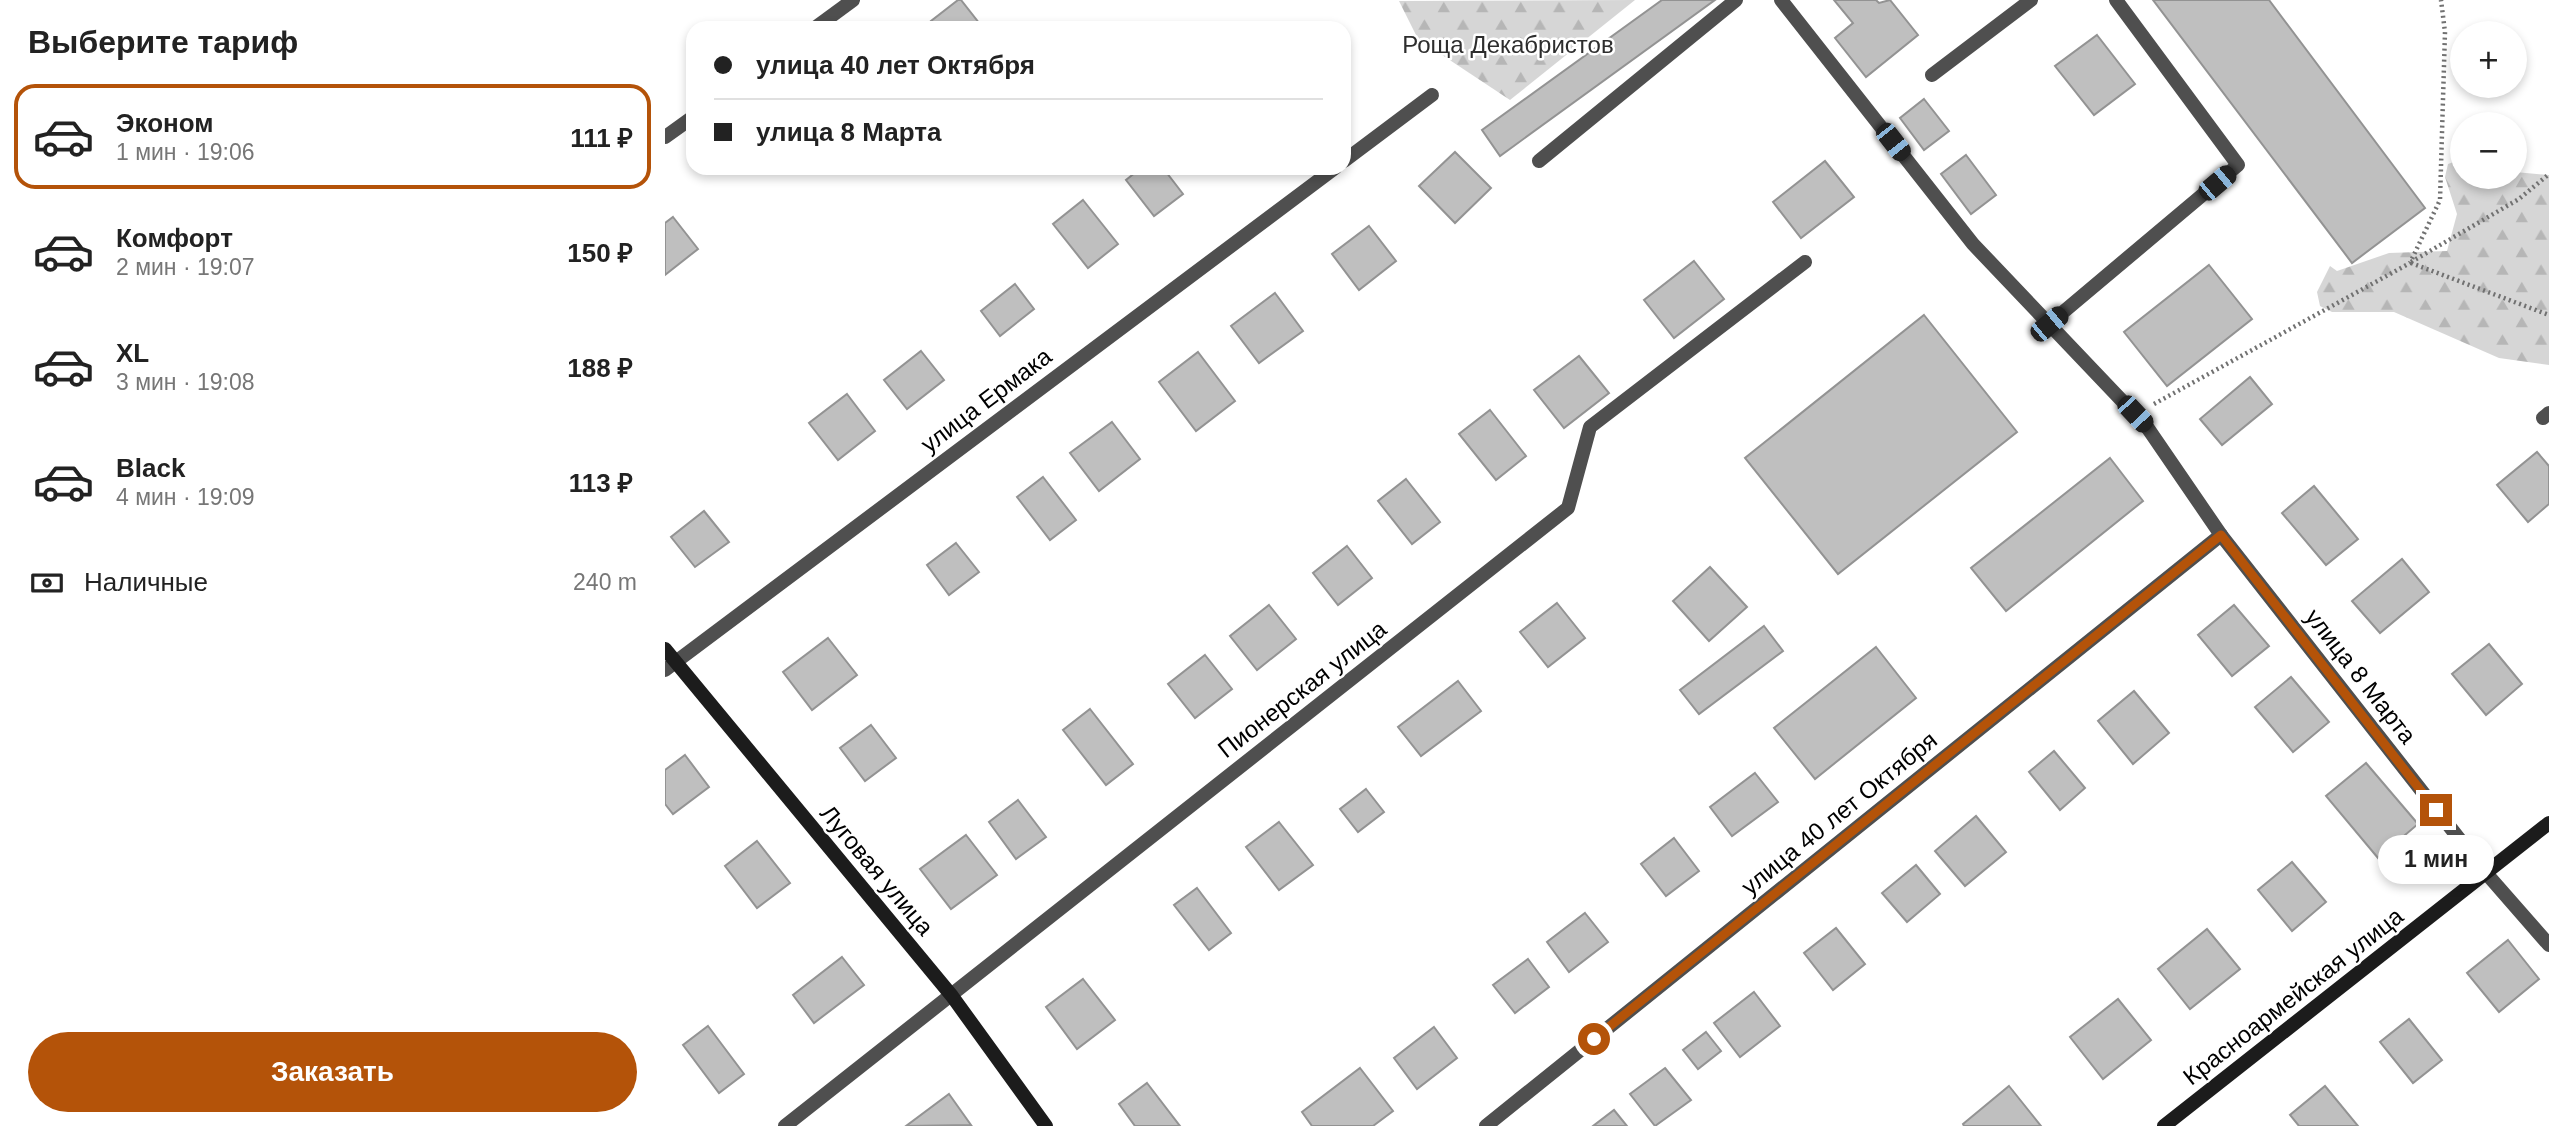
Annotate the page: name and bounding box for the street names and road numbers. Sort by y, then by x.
street label: улица Ермака [915,342,1057,458]
street label: улица 8 Марта [2300,603,2422,749]
street label: Пионерская улица [1213,615,1392,763]
street label: улица 40 лет Октября [1736,726,1942,900]
street label: Луговая улица [815,800,940,941]
street label: Красноармейская улица [2178,901,2409,1090]

